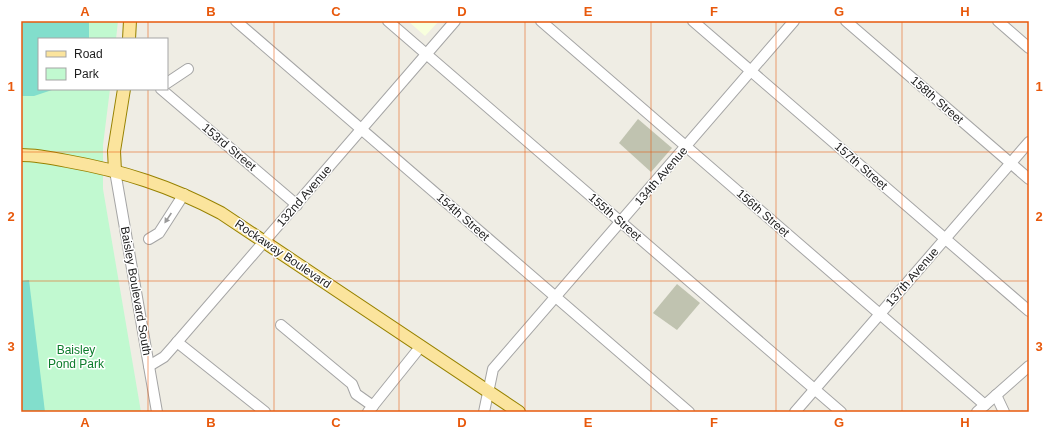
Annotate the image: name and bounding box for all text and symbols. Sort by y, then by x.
text: A [80,4,90,19]
text: B [206,4,216,19]
text: C [331,4,341,19]
text: D [457,4,467,19]
text: E [584,4,593,19]
text: F [710,4,718,19]
text: G [834,4,844,19]
text: H [960,4,970,19]
legend [38,38,168,90]
text: Road [74,47,103,61]
text: Park [74,67,100,81]
street label: 158th Street [908,73,967,127]
text: 1 [7,79,15,94]
text: 1 [1035,79,1043,94]
street label: 153rd Street [199,120,259,174]
street label: 157th Street [832,139,891,193]
street label: 134th Avenue [632,144,691,208]
street label: 132nd Avenue [274,162,335,229]
street label: 156th Street [734,186,793,240]
street label: 154th Street [434,190,493,244]
street label: 155th Street [586,190,645,244]
text: 2 [7,209,15,224]
text: 2 [1035,209,1043,224]
one-way arrow [164,213,172,223]
street label: Rockaway Boulevard [232,217,334,291]
street label: Baisley Boulevard South [118,225,154,357]
street label: 137th Avenue [883,245,942,309]
text: 3 [7,339,15,354]
text: 3 [1035,339,1043,354]
park label: Baisley Pond Park [48,343,105,371]
text: A [80,415,90,430]
text: B [206,415,216,430]
text: C [331,415,341,430]
text: D [457,415,467,430]
text: E [584,415,593,430]
text: F [710,415,718,430]
text: G [834,415,844,430]
text: H [960,415,970,430]

